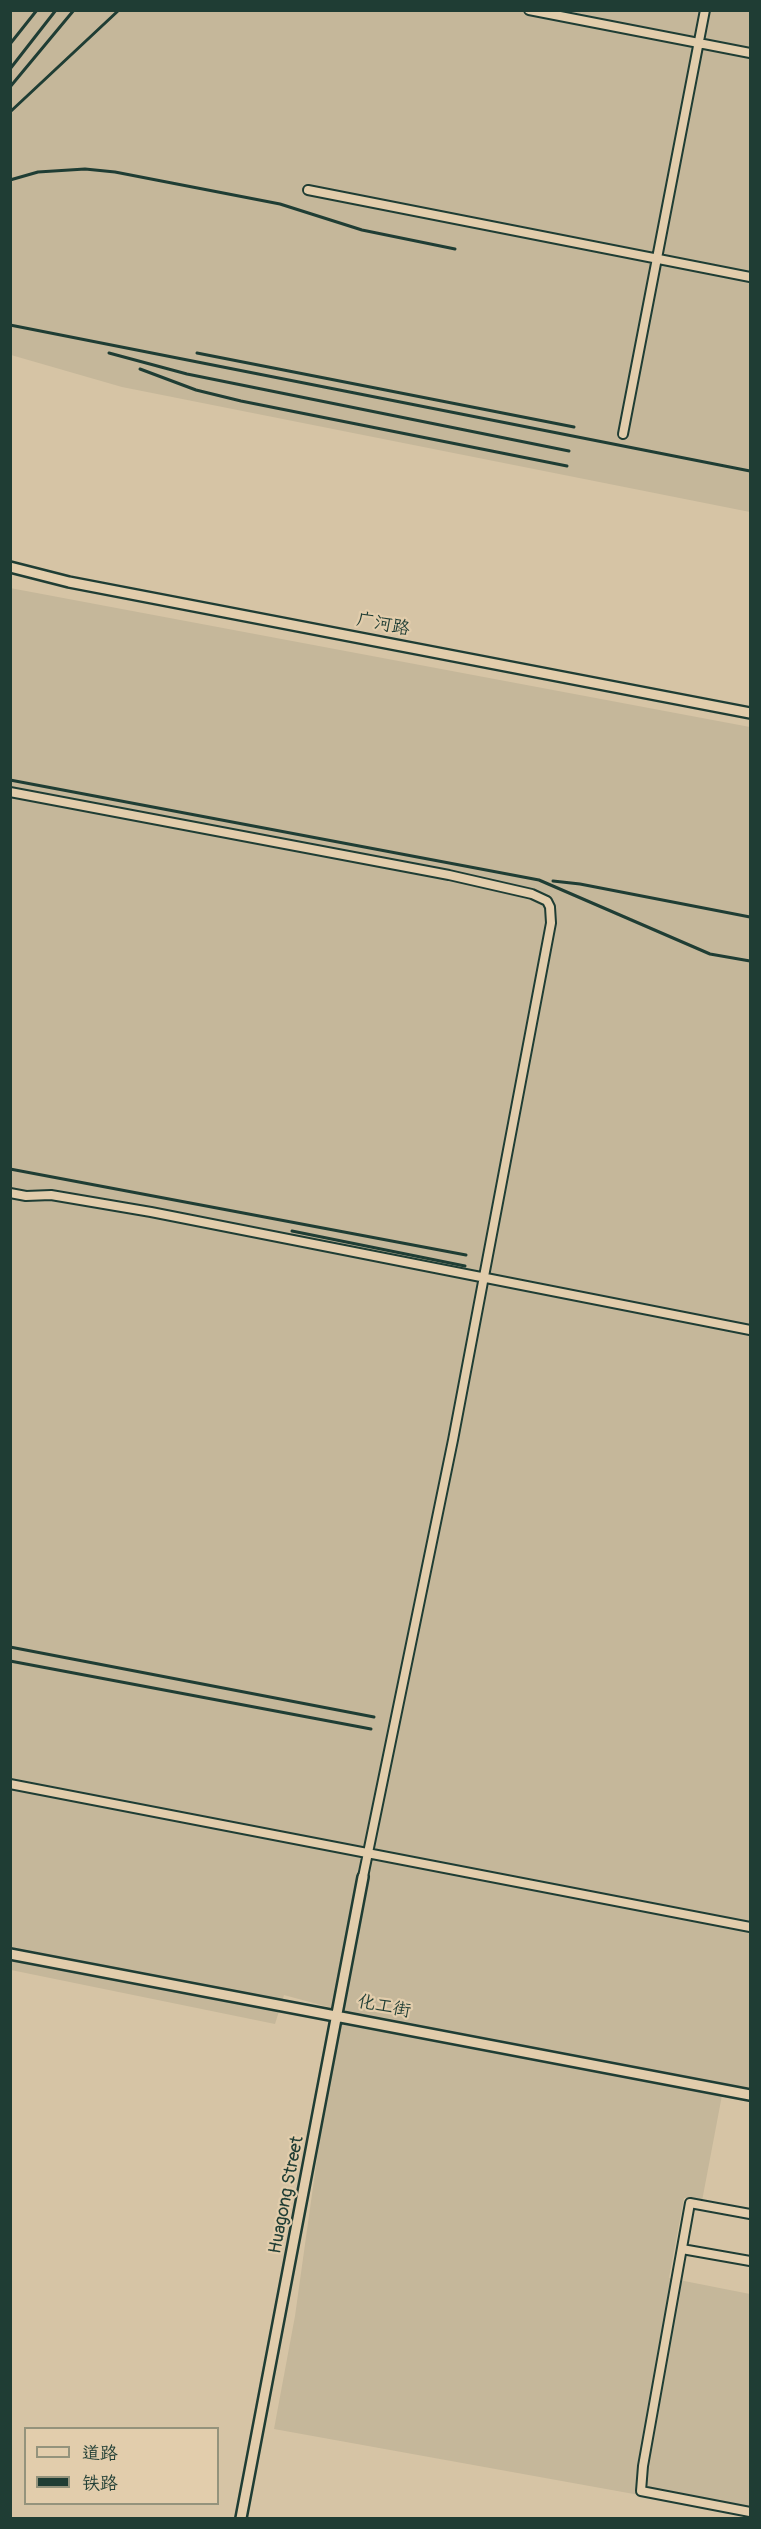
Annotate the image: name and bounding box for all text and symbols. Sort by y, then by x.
street label: 广河路 [354,609,412,641]
street label: 化工街 [355,1991,413,2023]
street label: Huagong Street [265,2134,309,2256]
legend [24,2427,219,2505]
text: 道路 [82,2442,118,2465]
text: 铁路 [82,2472,118,2495]

